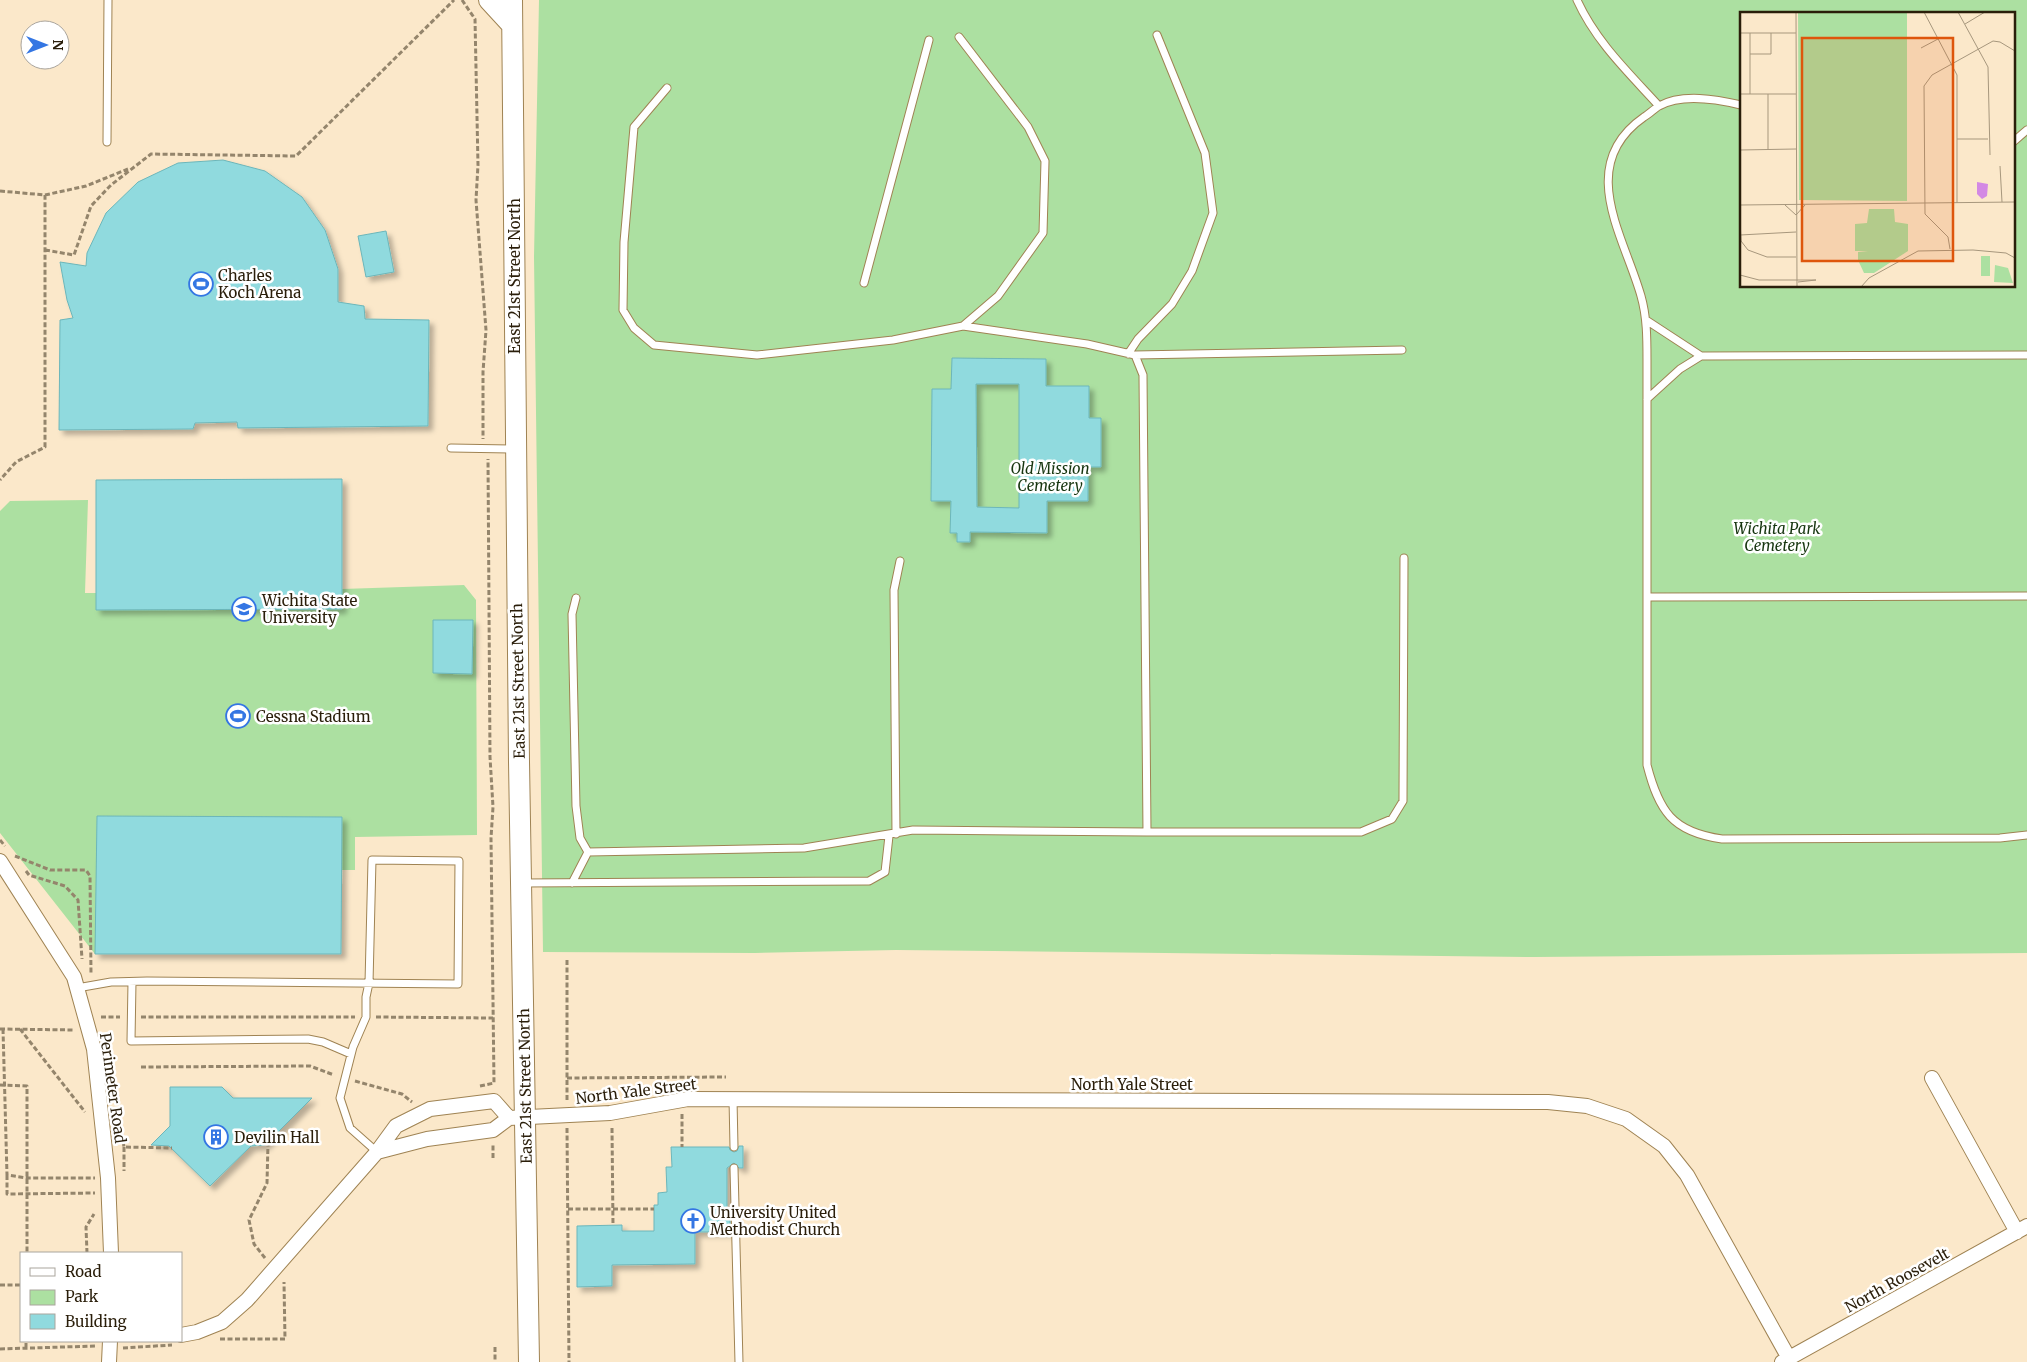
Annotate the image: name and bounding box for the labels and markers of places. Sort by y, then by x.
place label: Charles Koch Arena [218,266,301,302]
sports icon: Charles Koch Arena [188,271,214,297]
place label: Wichita State University [261,591,357,627]
school or university icon: Wichita State University [231,596,257,622]
sports icon: Cessna Stadium [225,703,251,729]
place label: Cessna Stadium [256,707,371,726]
building icon: Devilin Hall [203,1124,229,1150]
place label: Devilin Hall [234,1128,320,1147]
place label: University United Methodist Church [710,1203,840,1239]
church icon: University United Methodist Church [680,1208,706,1234]

